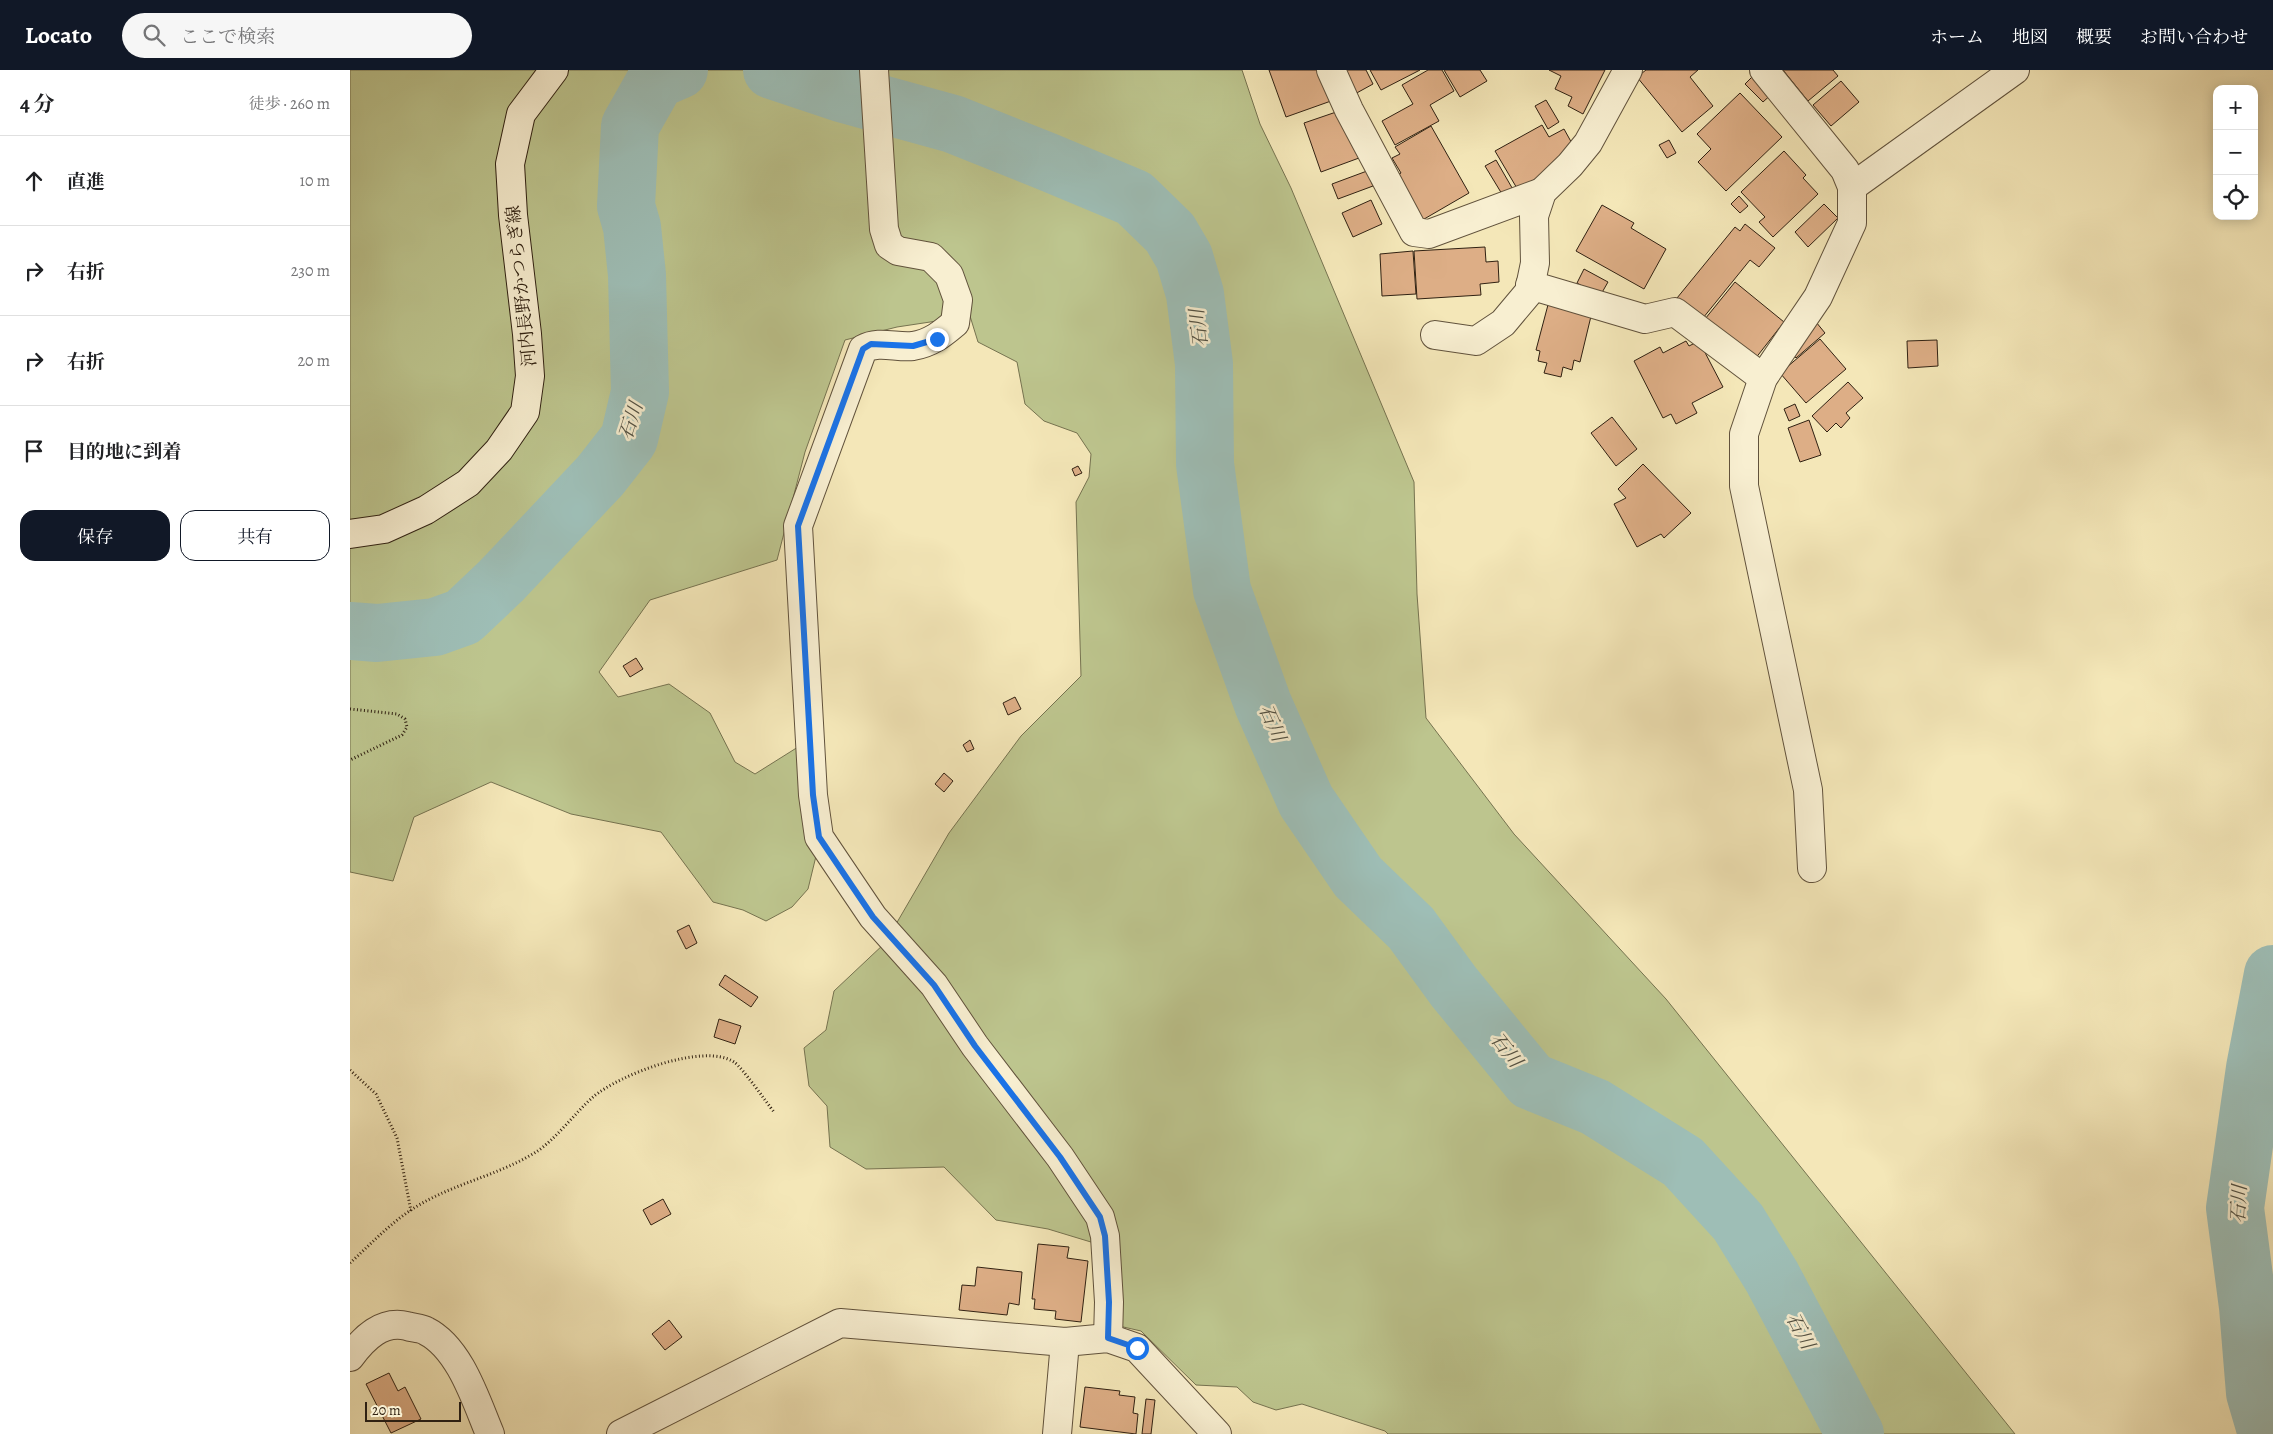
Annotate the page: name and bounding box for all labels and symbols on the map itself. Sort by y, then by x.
street label: 河内長野かつらぎ線 [501,204,541,368]
water label: 石川 [1184,306,1214,348]
route end [926,328,949,351]
water label: 石川 [613,397,650,443]
water label: 石川 [1252,700,1292,747]
water label: 石川 [1484,1027,1529,1075]
water label: 石川 [2225,1182,2253,1224]
water label: 石川 [1780,1308,1821,1356]
route start [1126,1337,1149,1360]
scale bar [365,1399,461,1422]

